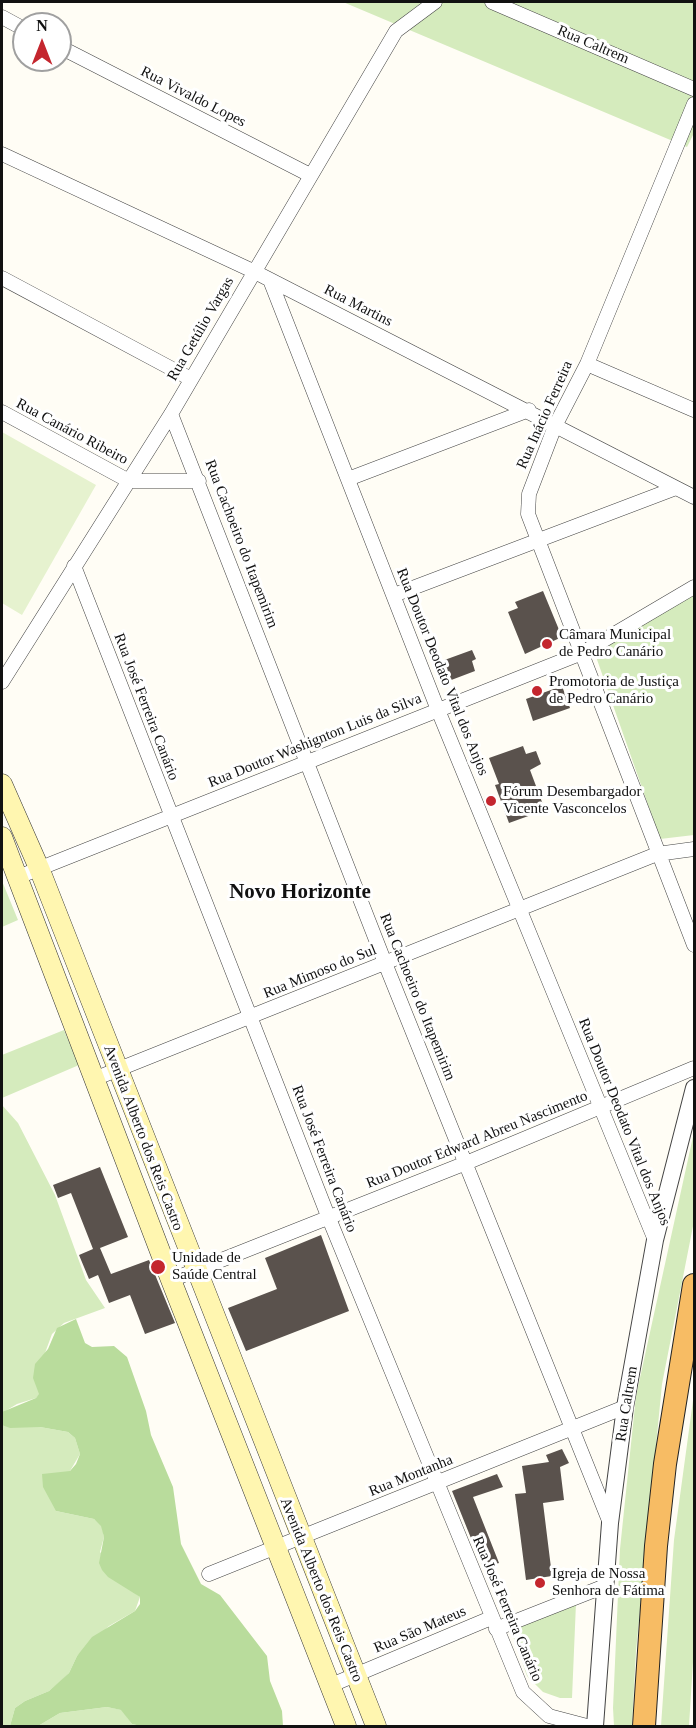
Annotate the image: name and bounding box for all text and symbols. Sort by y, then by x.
north arrow [12,12,72,72]
text: N [36,17,48,34]
street label: Rua Caltrem [554,22,632,68]
street label: Rua Vivaldo Lopes [137,63,249,131]
street label: Rua Getúlio Vargas [164,274,238,384]
street label: Rua Martins [321,281,395,331]
street label: Rua Inácio Ferreira [513,358,577,472]
street label: Rua Canário Ribeiro [13,395,131,469]
street label: Rua Cachoeiro do Itapemirim [201,457,281,631]
street label: Rua Doutor Deodato Vital dos Anjos [392,566,492,778]
place label: Câmara Municipal de Pedro Canário [559,626,671,661]
street label: Rua José Ferreira Canário [110,631,182,783]
marker: Câmara Municipal de Pedro Canário [540,637,554,651]
place label: Promotoria de Justiça de Pedro Canário [549,673,679,708]
marker: Promotoria de Justiça de Pedro Canário [530,684,544,698]
street label: Rua Doutor Washignton Luis da Silva [206,690,424,792]
place label: Fórum Desembargador Vicente Vasconcelos [503,783,641,818]
marker: Fórum Desembargador Vicente Vasconcelos [484,794,498,808]
district label: Novo Horizonte [229,880,371,906]
street label: Rua Cachoeiro do Itapemirim [375,911,459,1083]
street label: Rua Mimoso do Sul [261,941,379,1003]
street label: Rua Doutor Deodato Vital dos Anjos [574,1016,674,1228]
street label: Avenida Alberto dos Reis Castro [99,1043,187,1233]
street label: Rua José Ferreira Canário [288,1083,360,1235]
street label: Rua Doutor Edward Abreu Nascimento [364,1087,590,1193]
place label: Unidade de Saúde Central [172,1249,257,1284]
marker: Unidade de Saúde Central [149,1258,167,1276]
street label: Rua Caltrem [612,1365,642,1443]
street label: Rua Montanha [366,1451,456,1501]
street label: Avenida Alberto dos Reis Castro [276,1495,366,1685]
street label: Rua José Ferreira Canário [468,1534,546,1684]
place label: Igreja de Nossa Senhora de Fátima [552,1565,664,1600]
marker: Igreja de Nossa Senhora de Fátima [533,1576,547,1590]
street label: Rua São Mateus [371,1603,469,1657]

